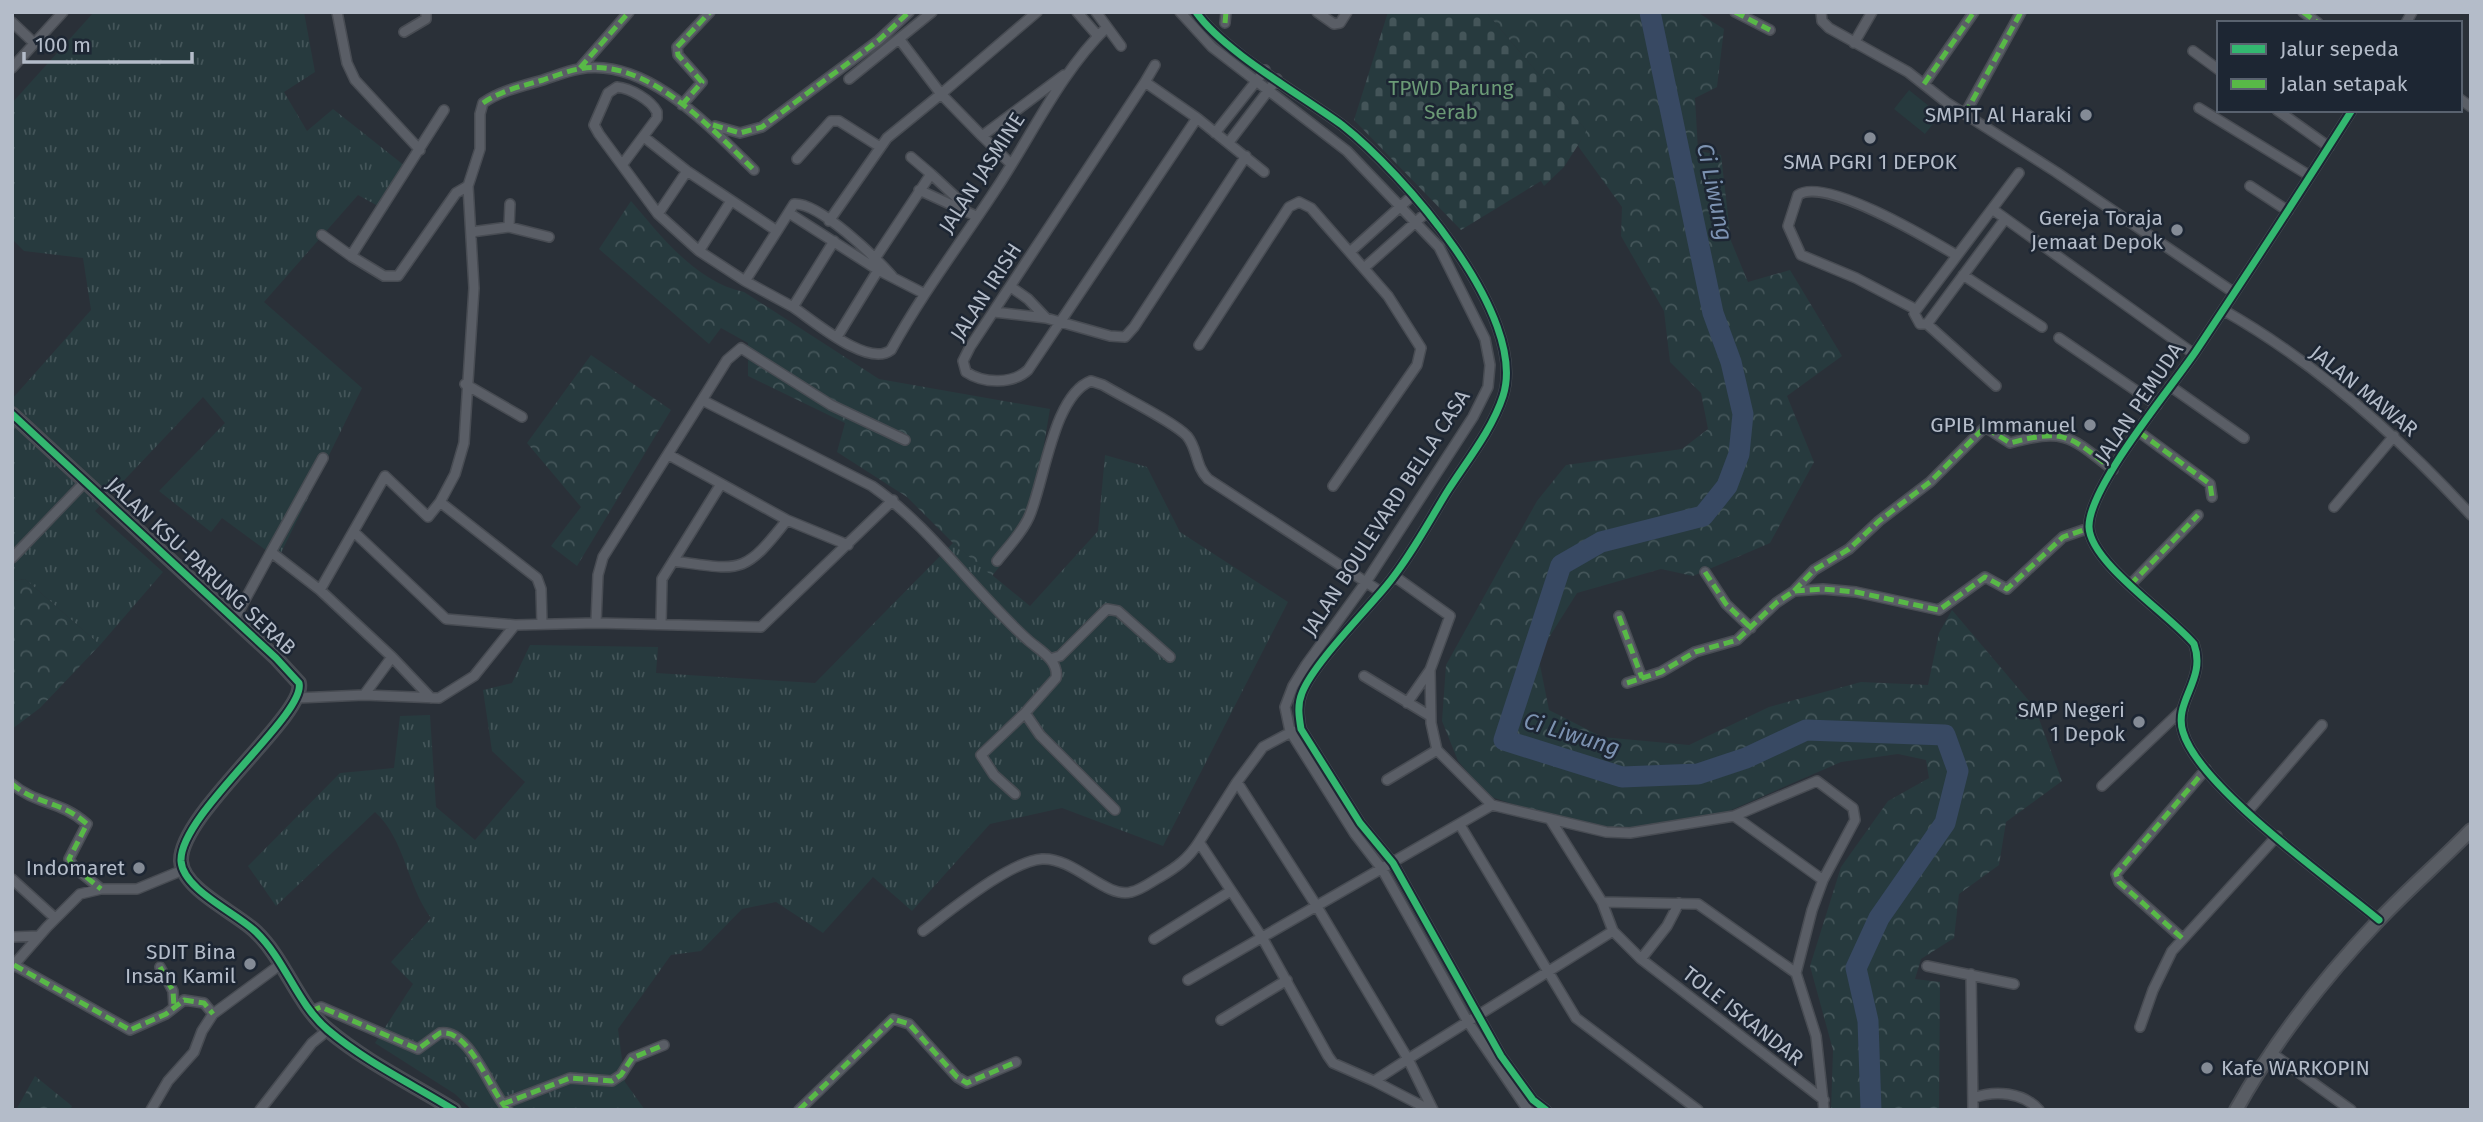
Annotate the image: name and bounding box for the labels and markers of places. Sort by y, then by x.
place label: SMPIT Al Haraki [1925,102,2072,128]
marker: SMPIT Al Haraki [2078,107,2094,123]
marker: SMA PGRI 1 DEPOK [1862,130,1878,146]
place label: SMA PGRI 1 DEPOK [1783,149,1957,175]
place label: Gereja Toraja Jemaat Depok [2031,205,2163,255]
marker: Gereja Toraja Jemaat Depok [2169,222,2185,238]
place label: GPIB Immanuel [1930,412,2076,438]
marker: GPIB Immanuel [2082,417,2098,433]
place label: SMP Negeri 1 Depok [2018,697,2125,747]
marker: SMP Negeri 1 Depok [2131,714,2147,730]
place label: Indomaret [26,855,125,881]
marker: Indomaret [131,860,147,876]
place label: SDIT Bina Insan Kamil [125,939,236,989]
marker: SDIT Bina Insan Kamil [242,956,258,972]
place label: Kafe WARKOPIN [2221,1055,2370,1081]
marker: Kafe WARKOPIN [2199,1060,2215,1076]

